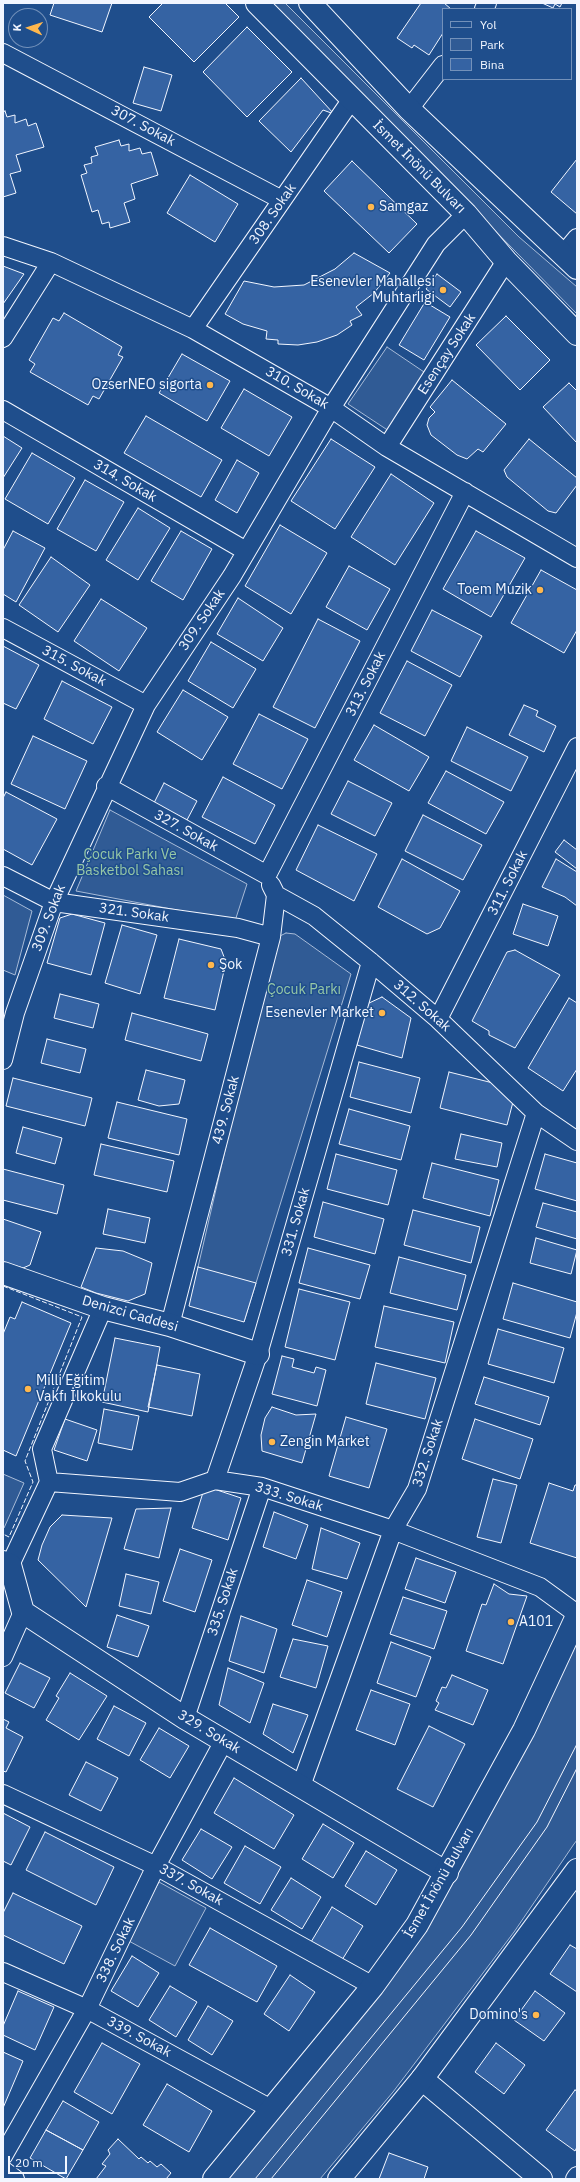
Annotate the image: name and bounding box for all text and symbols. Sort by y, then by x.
north arrow [8,8,48,48]
legend [442,8,572,80]
text: Yol [480,17,497,32]
text: K [10,23,24,32]
text: Park [480,37,504,52]
text: Bina [480,57,504,72]
street label: 307. Sokak [108,102,178,150]
street label: İsmet İnönü Bulvarı [369,117,469,217]
street label: 308. Sokak [246,180,300,248]
place label: Samgaz [379,199,428,215]
marker: Samgaz [366,202,376,212]
place label: Esenevler Mahallesi Muhtarligi [310,274,435,306]
marker: Esenevler Mahallesi Muhtarligi [438,285,448,295]
street label: Esençay Sokak [414,310,480,398]
street label: 310. Sokak [262,363,332,413]
place label: OzserNEO sigorta [92,377,202,393]
marker: OzserNEO sigorta [205,380,215,390]
street label: 314. Sokak [90,456,160,506]
place label: Toem Muzik [457,582,532,598]
marker: Toem Muzik [535,585,545,595]
street label: 309. Sokak [175,586,229,654]
street label: 315. Sokak [39,642,109,690]
street label: 313. Sokak [343,649,389,719]
street label: 327. Sokak [151,807,221,855]
park label: Çocuk Parkı Ve Basketbol Sahası [76,847,184,880]
street label: 311. Sokak [485,848,531,918]
street label: 309. Sokak [29,882,69,954]
street label: 321. Sokak [98,900,170,926]
place label: Şok [219,957,242,973]
marker: Şok [206,960,216,970]
street label: 312. Sokak [390,977,454,1035]
park label: Çocuk Parkı [267,982,341,998]
place label: Esenevler Market [265,1005,374,1021]
marker: Esenevler Market [377,1008,387,1018]
street label: 439. Sokak [209,1074,243,1146]
street label: 331. Sokak [278,1186,314,1258]
street label: Denizci Caddesi [80,1292,180,1336]
place label: Milli Eğitim Vakfı İlkokulu [36,1373,122,1406]
marker: Milli Eğitim Vakfı İlkokulu [23,1384,33,1394]
street label: 332. Sokak [409,1417,447,1489]
place label: Zengin Market [280,1434,370,1450]
marker: Zengin Market [267,1437,277,1447]
street label: 333. Sokak [253,1479,325,1515]
street label: 335. Sokak [204,1566,242,1638]
place label: A101 [519,1614,553,1630]
marker: A101 [506,1617,516,1627]
street label: 329. Sokak [174,1707,244,1757]
street label: İsmet İnönü Bulvarı [401,1825,477,1941]
street label: 337. Sokak [156,1861,226,1909]
street label: 338. Sokak [93,1915,139,1985]
place label: Domino's [469,2007,528,2023]
marker: Domino's [531,2010,541,2020]
street label: 339. Sokak [104,2013,174,2061]
scale bar [10,2148,69,2174]
text: 20 m [15,2155,43,2170]

